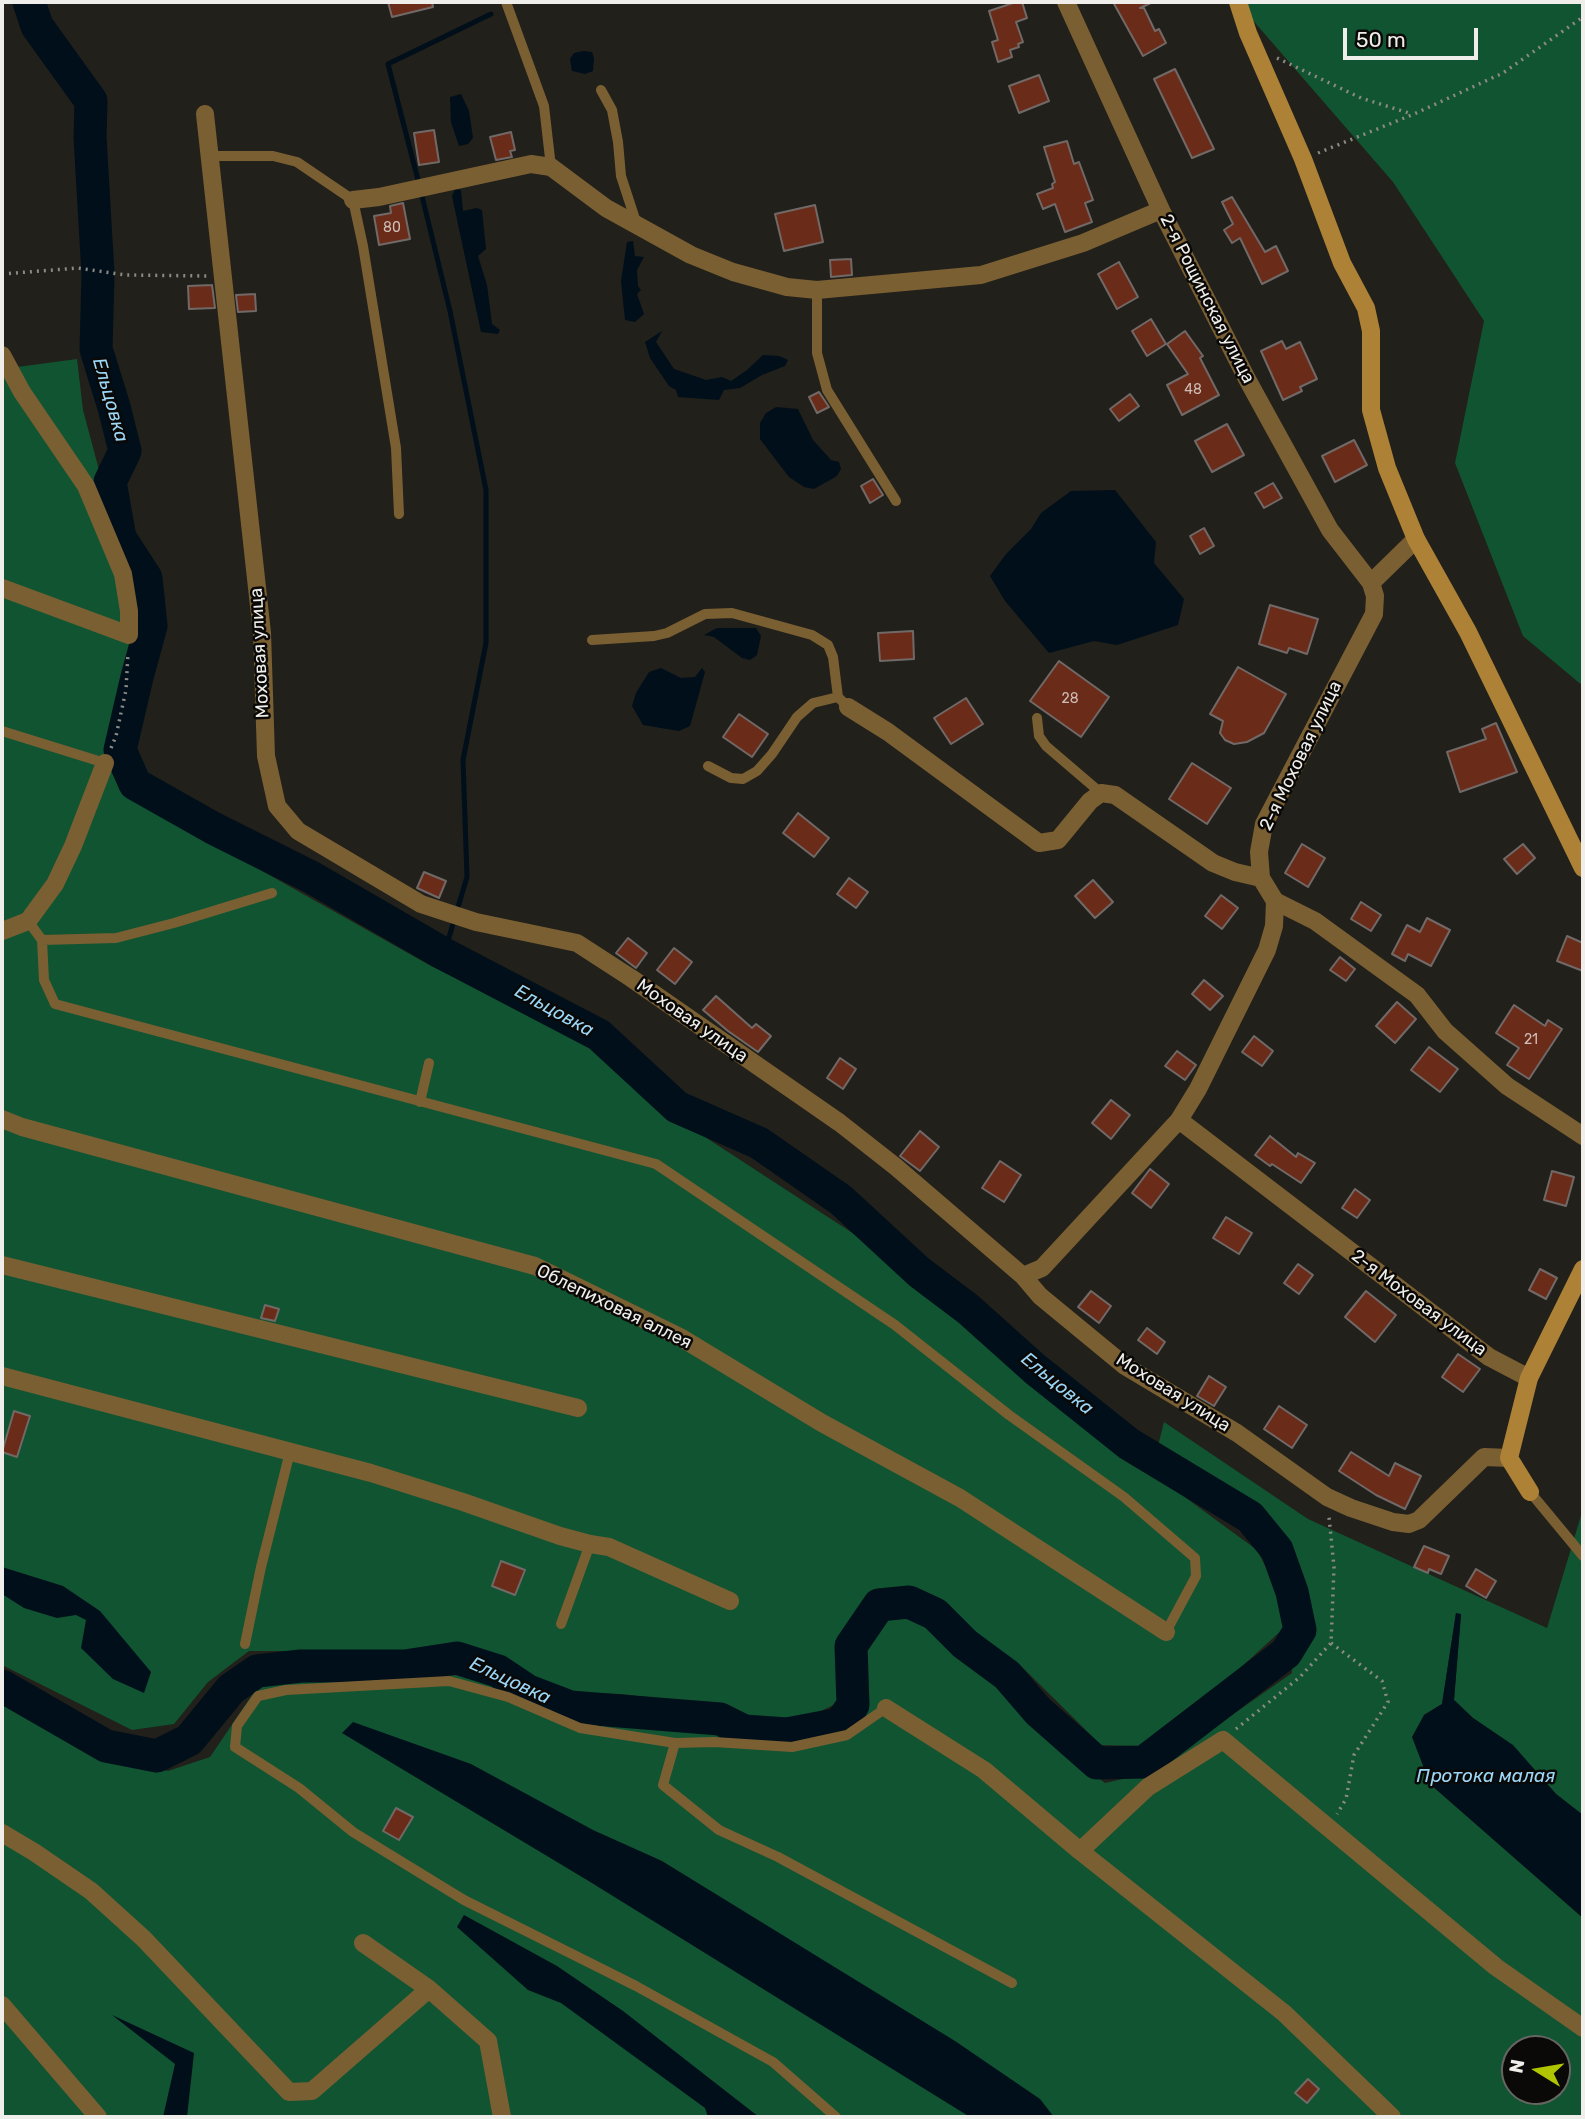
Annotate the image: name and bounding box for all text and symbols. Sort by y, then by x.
scale bar [1347,14,1482,58]
text: 50 m [1356,27,1406,52]
street label: 2-я Рощинская улица [1155,211,1259,387]
house number: 80 [383,220,401,236]
water label: Ельцовка [87,355,133,445]
house number: 48 [1184,382,1202,398]
street label: Моховая улица [246,587,274,719]
street label: 2-я Моховая улица [1255,678,1347,834]
house number: 28 [1061,691,1079,707]
street label: Моховая улица [632,975,752,1067]
water label: Ельцовка [511,980,597,1042]
house number: 21 [1524,1032,1538,1048]
street label: 2-я Моховая улица [1347,1245,1491,1361]
street label: Облепиховая аллея [533,1260,695,1354]
water label: Ельцовка [1016,1348,1098,1420]
street label: Моховая улица [1112,1349,1234,1437]
water label: Ельцовка [466,1652,554,1710]
water label: Протока малая [1417,1766,1555,1788]
north arrow [1501,2035,1571,2105]
text: N [1504,2057,1529,2075]

